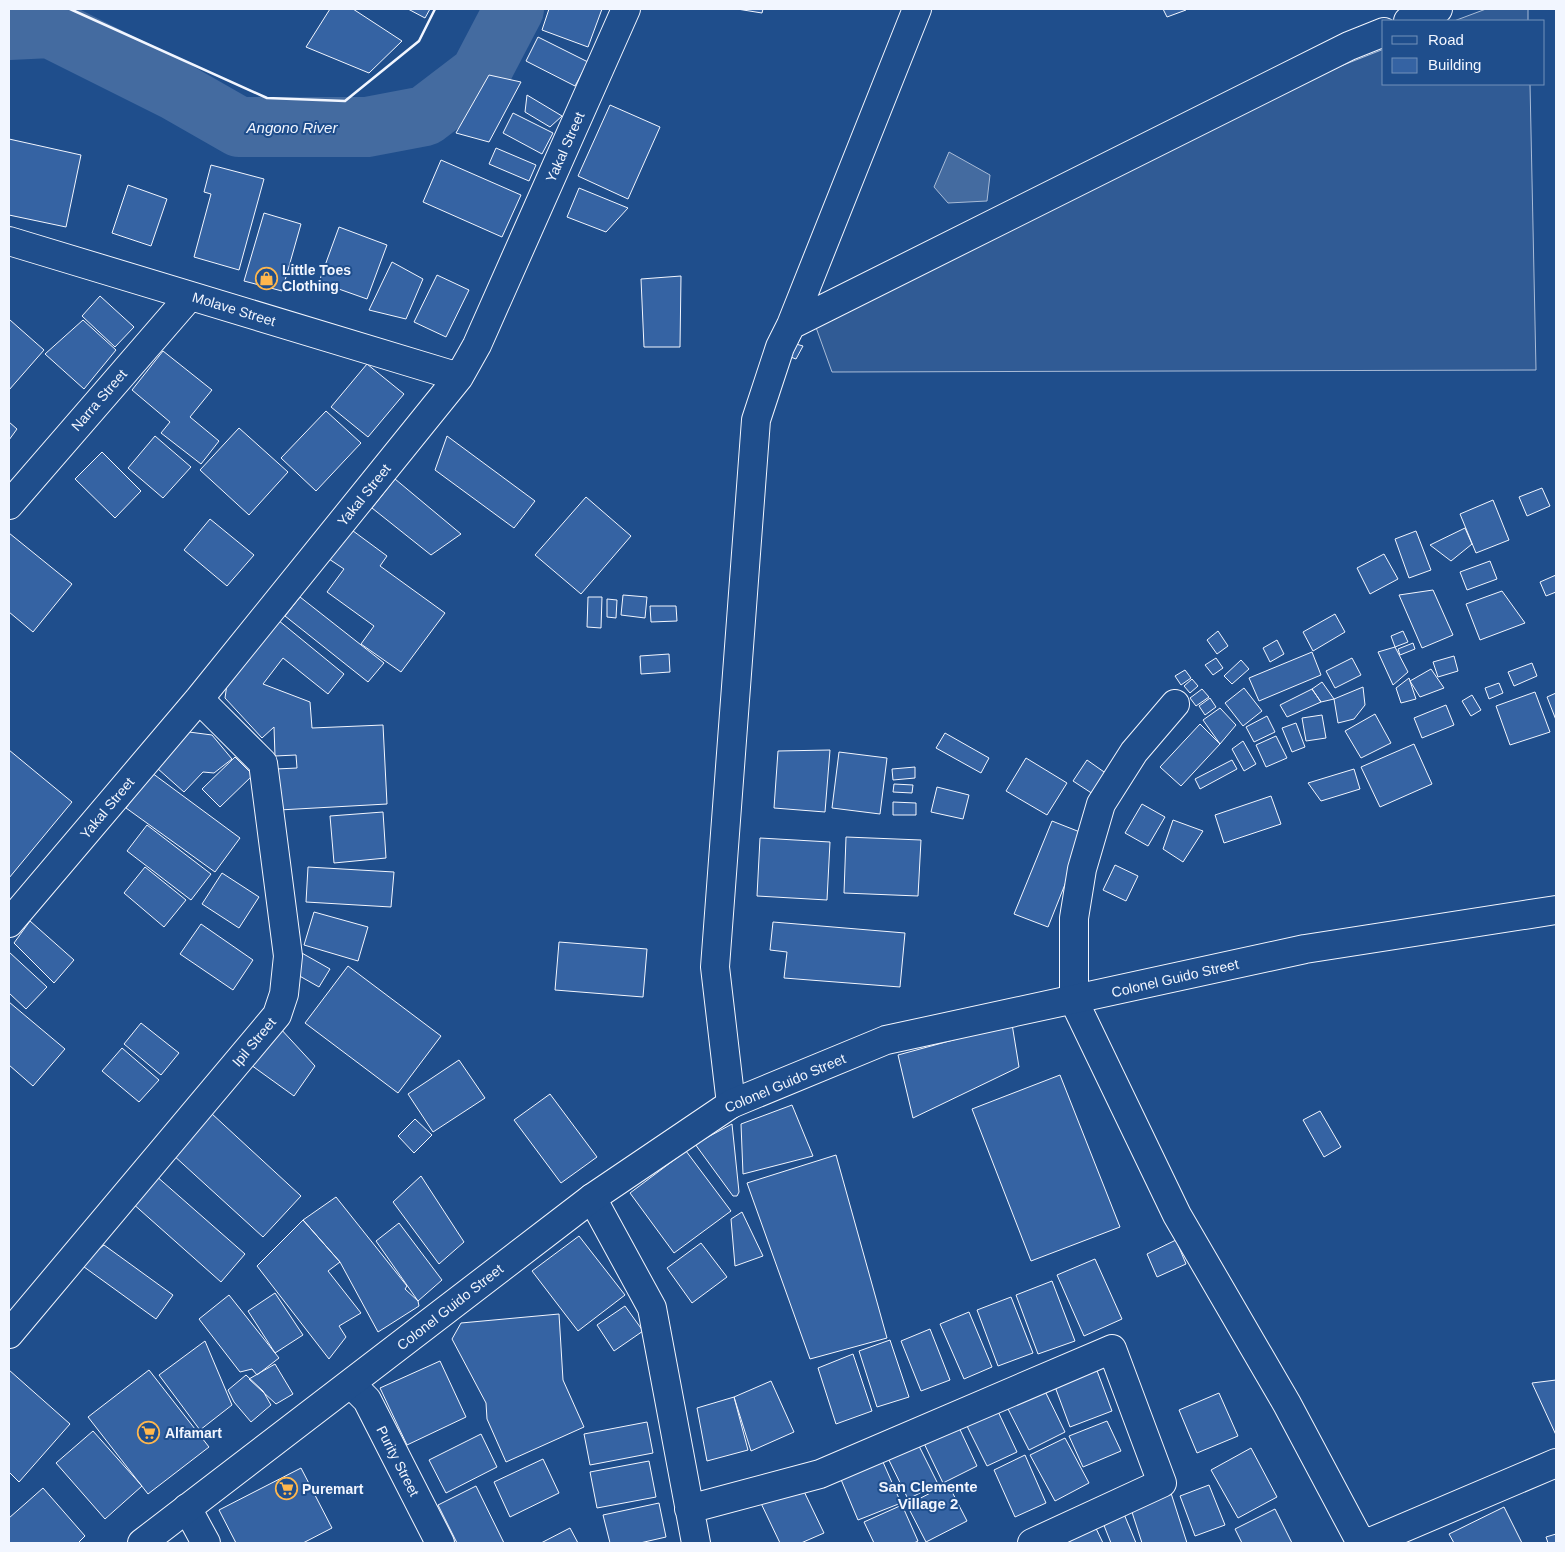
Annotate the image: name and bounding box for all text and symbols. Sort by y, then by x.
legend [1382,20,1545,85]
text: Road [1428,31,1464,48]
text: Building [1428,56,1481,73]
street label: Yakal Street [542,109,588,185]
water label: Angono River [246,119,338,136]
place label: Little Toes Clothing [282,262,351,294]
shop icon: Little Toes Clothing [254,266,278,290]
street label: Molave Street [190,289,278,329]
street label: Narra Street [68,366,130,434]
street label: Yakal Street [334,461,394,529]
street label: Yakal Street [77,774,137,842]
street label: Colonel Guido Street [1110,956,1240,1000]
street label: Ipil Street [229,1014,279,1070]
street label: Colonel Guido Street [722,1050,848,1116]
street label: Colonel Guido Street [394,1261,506,1353]
supermarket icon: Alfamart [137,1421,161,1445]
street label: Purity Street [373,1423,423,1499]
place label: Alfamart [165,1425,222,1441]
supermarket icon: Puremart [274,1477,298,1501]
district label: San Clemente Village 2 [878,1478,978,1512]
place label: Puremart [302,1481,364,1497]

